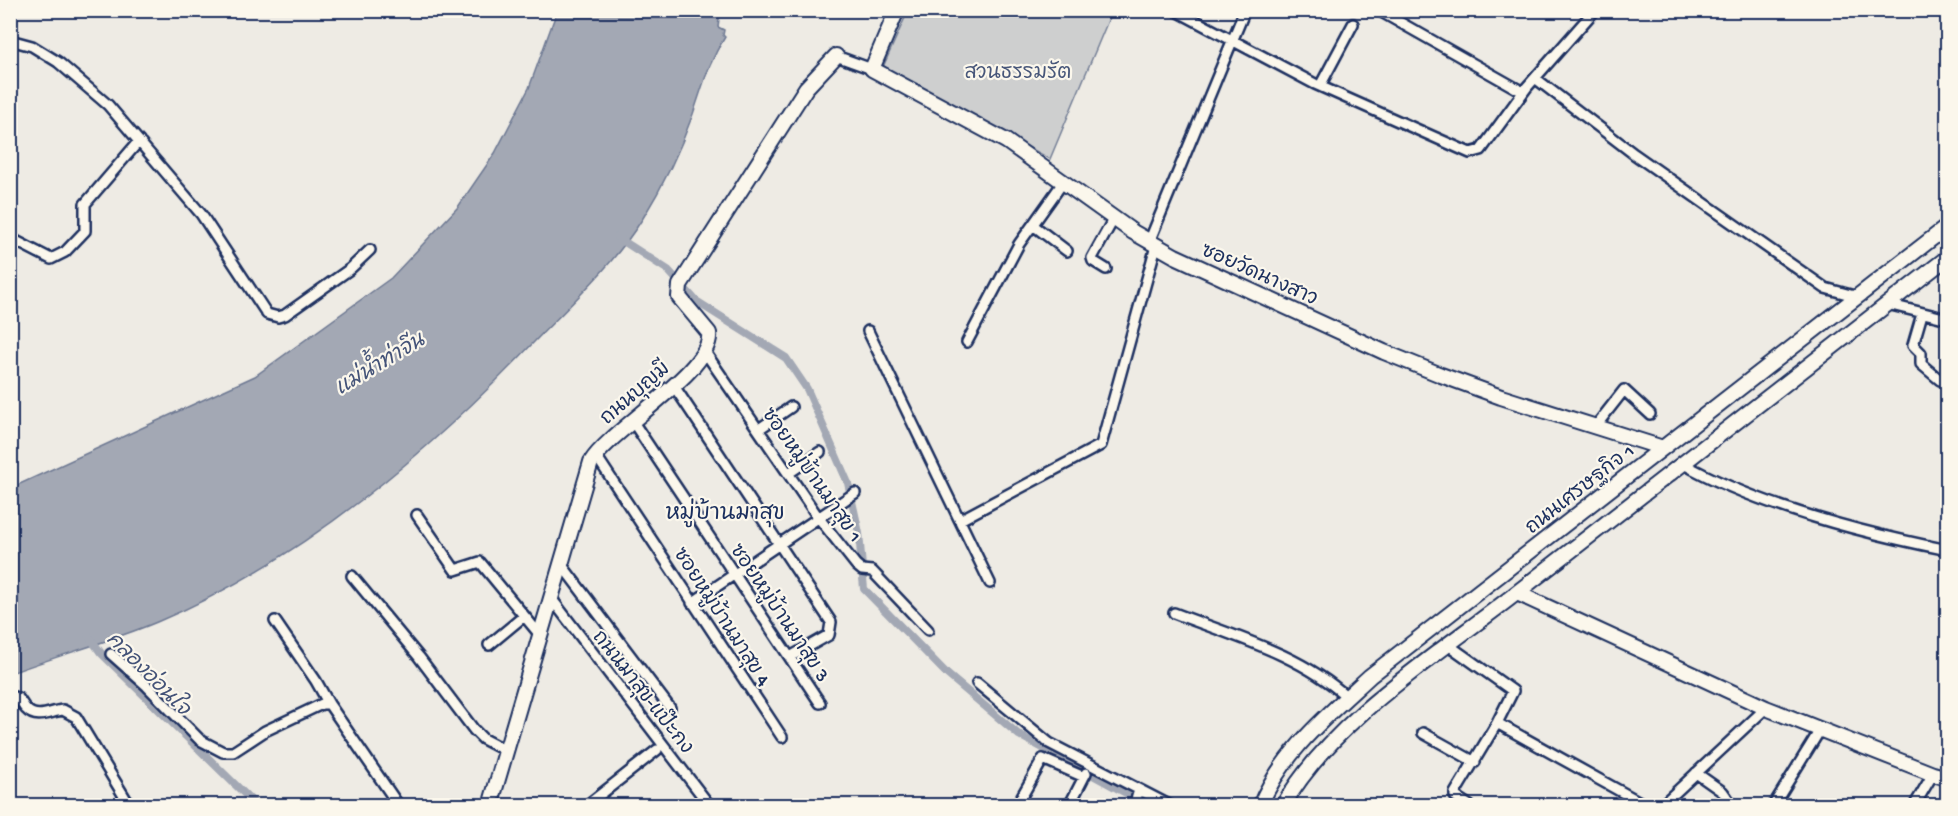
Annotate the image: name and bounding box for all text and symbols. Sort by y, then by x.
park label: สวนธรรมรัต [965,60,1071,86]
street label: ซอยวัดนางสาว [1197,237,1322,312]
water label: แม่น้ำท่าจีน [326,320,431,402]
street label: ถนนบุญมี [594,355,676,432]
street label: ซอยหมู่บ้านมาสุข 1 [754,401,869,548]
street label: ถนนเศรษฐกิจ 1 [1519,438,1640,541]
district label: หมู่บ้านมาสุข [665,497,785,528]
street label: ซอยหมู่บ้านมาสุข 3 [723,538,837,688]
street label: ซอยหมู่บ้านมาสุข 4 [666,542,778,692]
street label: ถนนมาสุข-แป๊ะกง [585,624,700,760]
water label: คลองอ่อนใจ [100,625,198,724]

